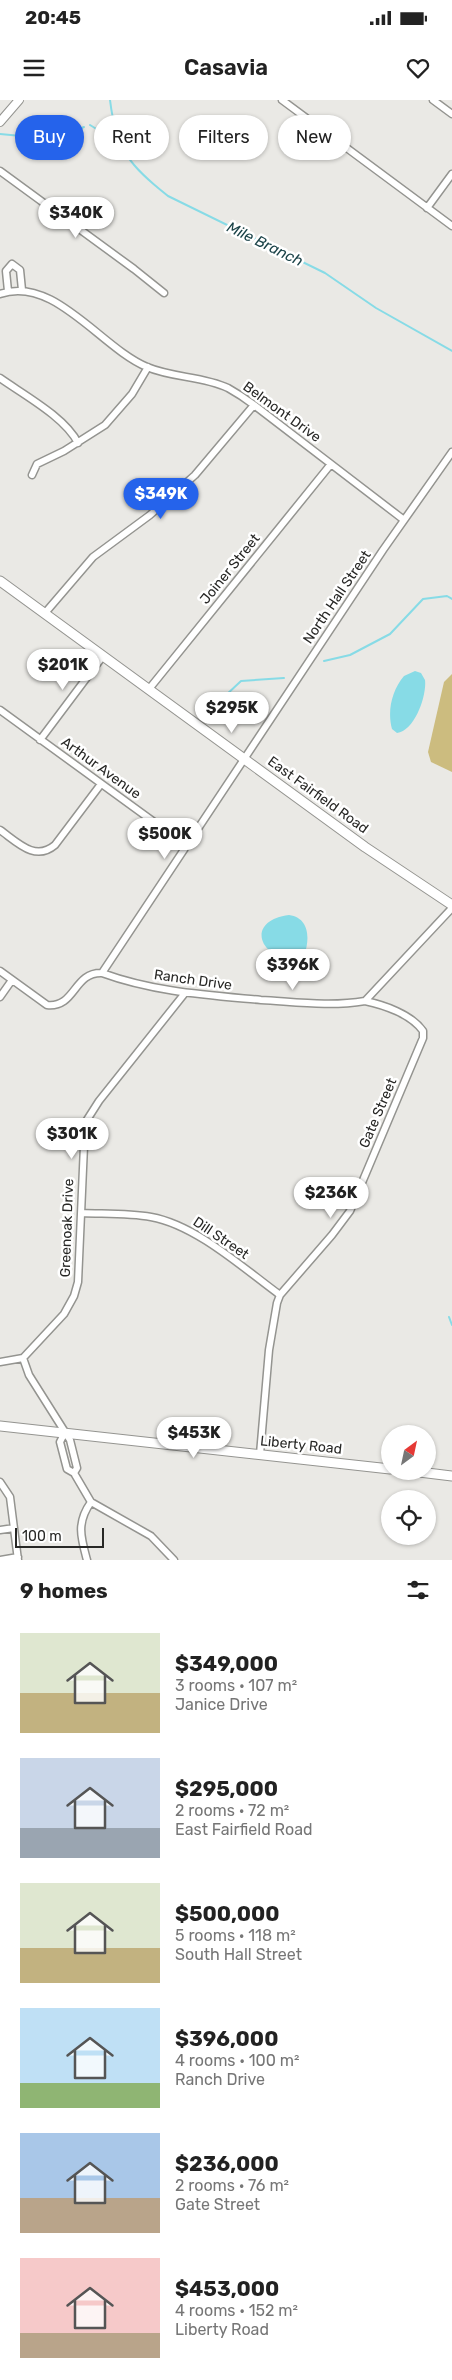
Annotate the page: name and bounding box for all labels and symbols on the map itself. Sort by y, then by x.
pin: $340K [41,196,111,239]
water label: Mile Branch [224,218,306,270]
street label: Belmont Drive [240,378,324,446]
pin: $349K [126,478,196,520]
street label: Joiner Street [196,530,264,608]
street label: North Hall Street [299,547,375,647]
pin: $201K [28,648,98,691]
pin: $295K [197,692,267,734]
street label: Arthur Avenue [58,733,144,803]
street label: East Fairfield Road [264,753,372,837]
pin: $500K [130,818,200,860]
pin: $396K [258,948,328,991]
street label: Ranch Drive [153,966,233,994]
street label: Gate Street [356,1075,401,1151]
pin: $301K [37,1118,107,1160]
pin: $236K [296,1176,366,1219]
street label: Greenoak Drive [57,1178,77,1278]
street label: Dill Street [190,1213,253,1263]
pin: $453K [159,1416,229,1459]
north arrow [381,1425,436,1480]
street label: Liberty Road [259,1432,343,1458]
scale bar [15,1525,104,1548]

